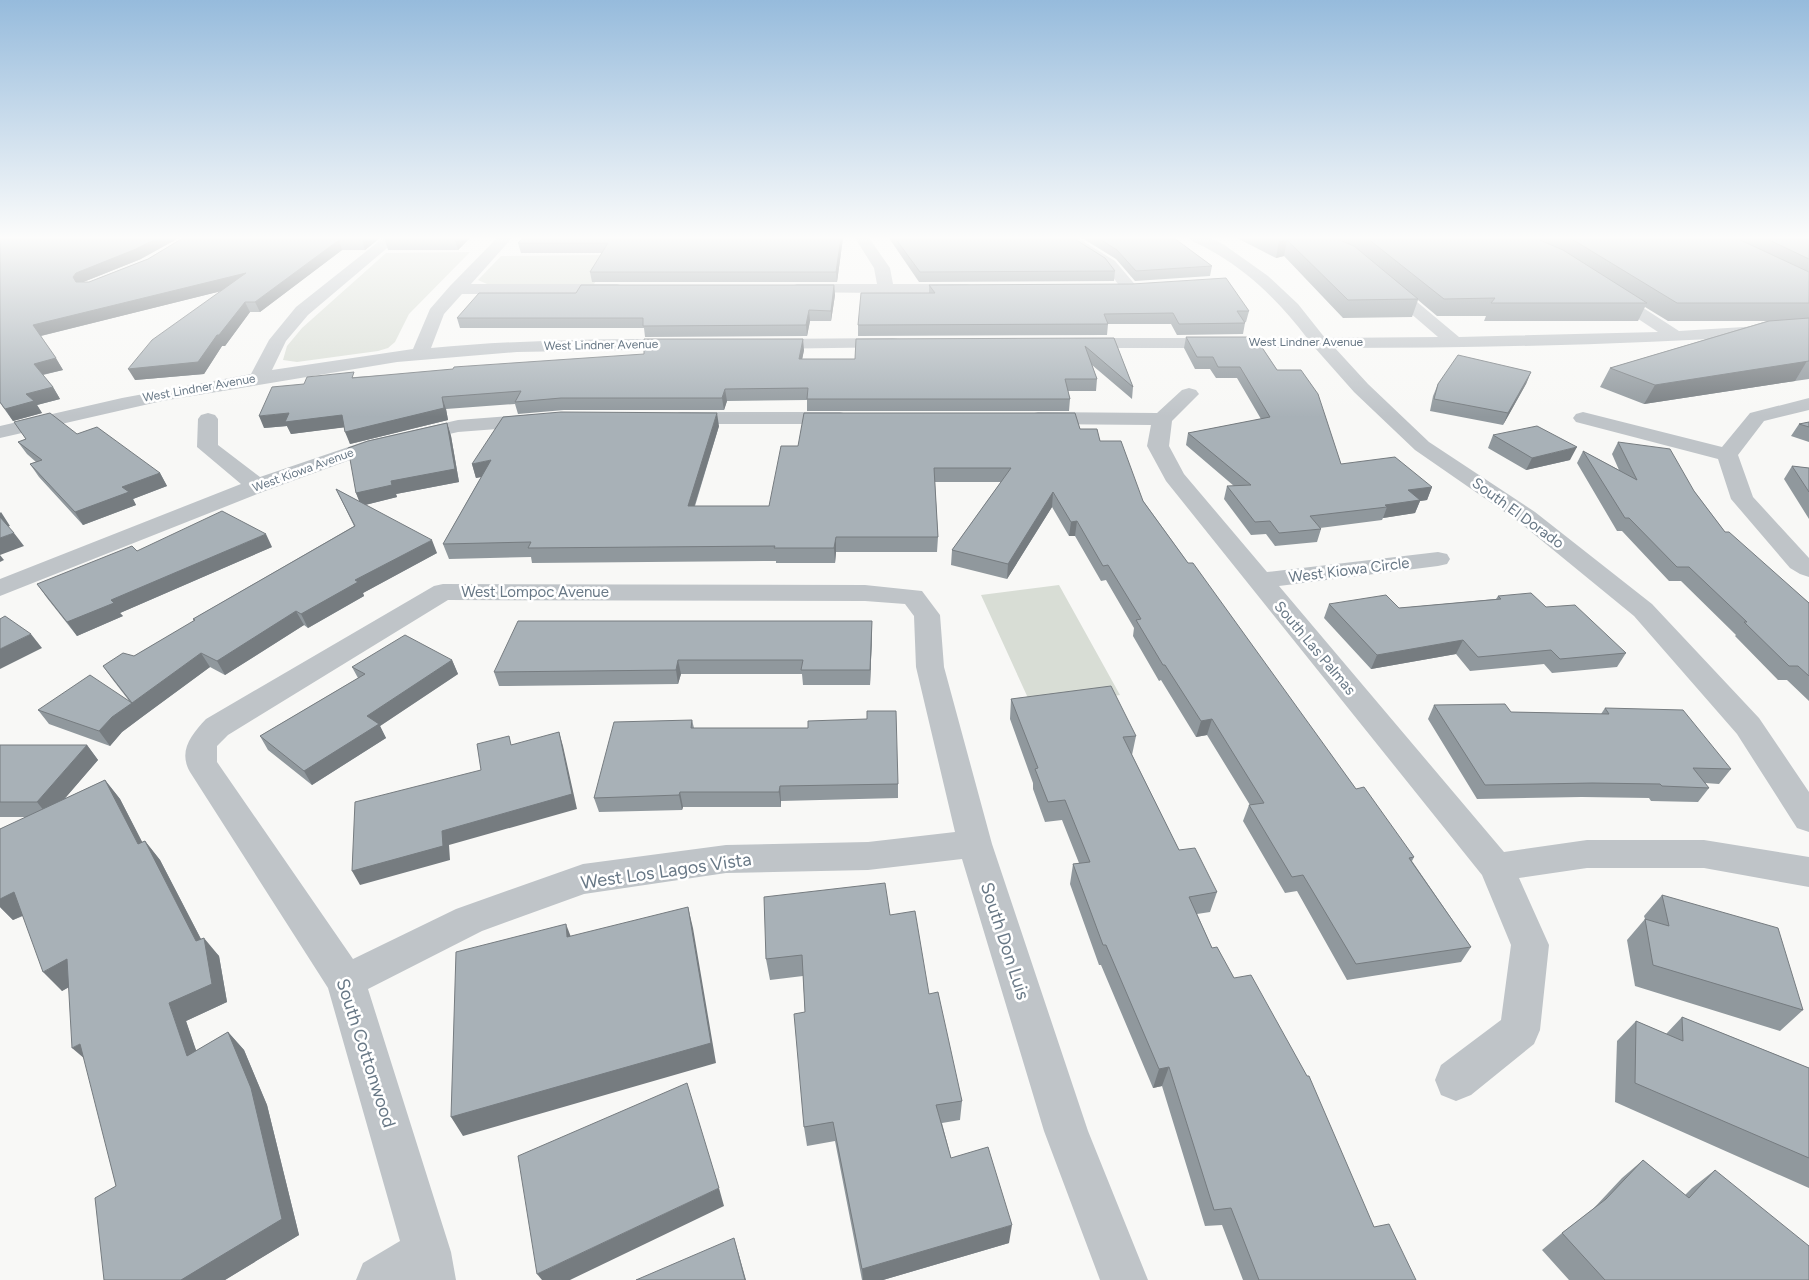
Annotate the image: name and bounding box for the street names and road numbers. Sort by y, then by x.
street label: West Lindner Avenue [1249,335,1364,349]
street label: West Lindner Avenue [544,337,659,353]
street label: West Lindner Avenue [142,371,257,405]
street label: West Kiowa Avenue [251,445,356,495]
street label: South El Dorado [1469,474,1568,553]
street label: West Kiowa Circle [1288,554,1410,586]
street label: West Lompoc Avenue [461,583,609,601]
street label: South Las Palmas [1270,597,1360,699]
street label: West Los Lagos Vista [579,848,753,894]
street label: South Don Luis [976,880,1034,1002]
street label: South Cottonwood [332,976,400,1130]

